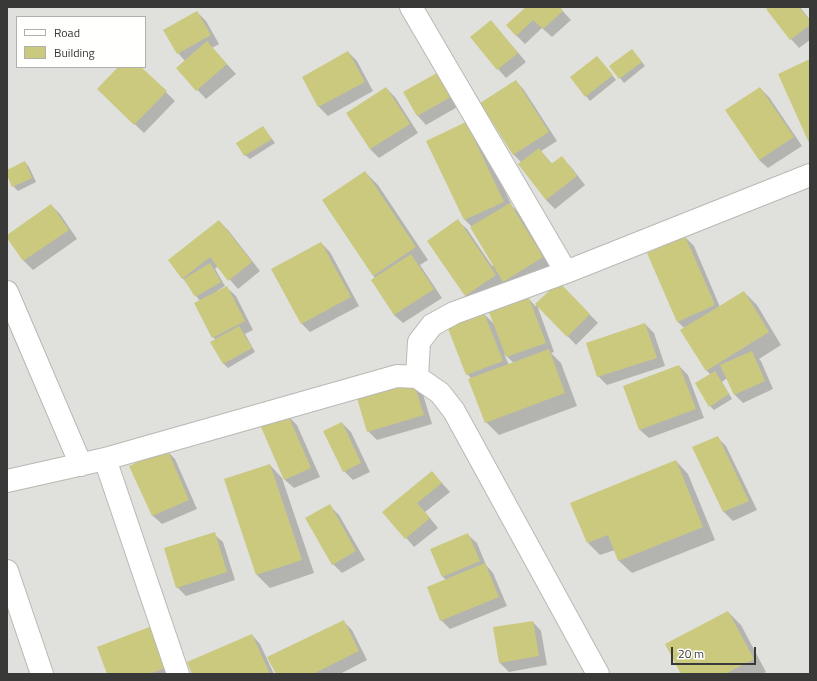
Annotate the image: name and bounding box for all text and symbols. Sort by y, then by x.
legend [16,16,146,68]
text: Road [54,23,80,42]
text: Building [54,43,95,62]
scale bar [673,639,758,665]
text: 20 m [678,644,704,663]

